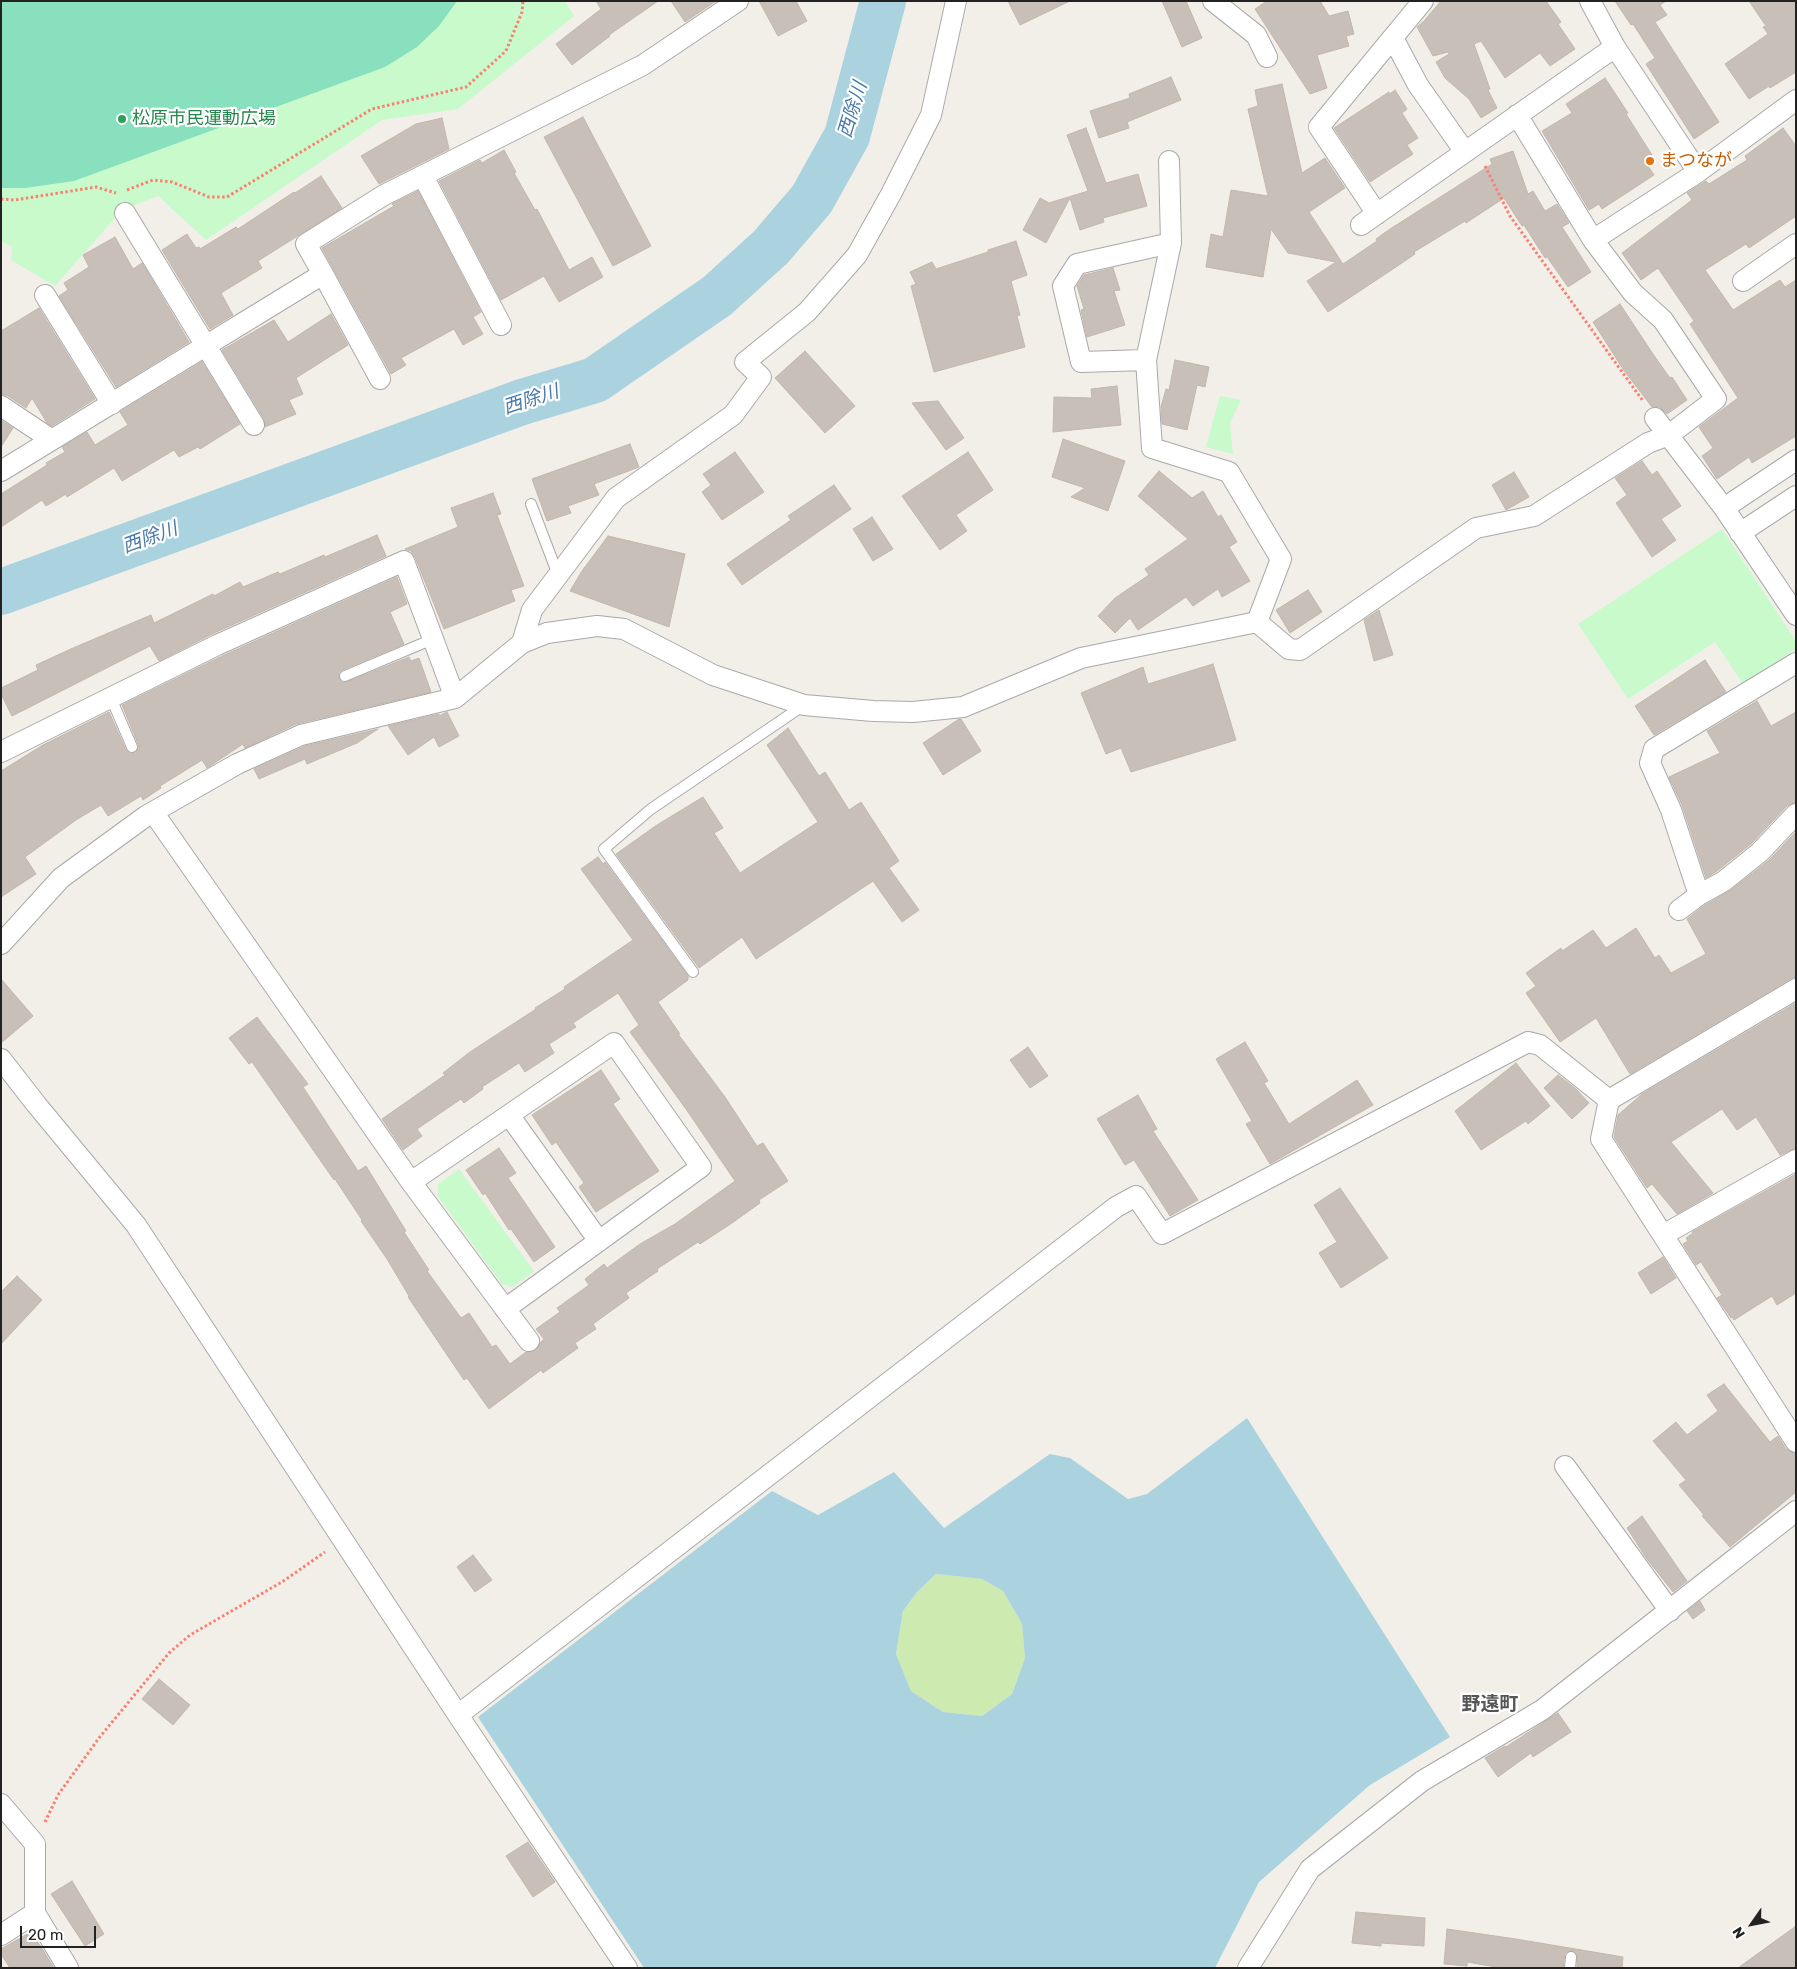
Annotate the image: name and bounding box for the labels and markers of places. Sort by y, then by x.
place label: 松原市民運動広場 [132,108,276,130]
marker: 松原市民運動広場 [116,113,128,125]
place label: まつなが [1660,150,1732,172]
marker: まつなが [1644,155,1656,167]

